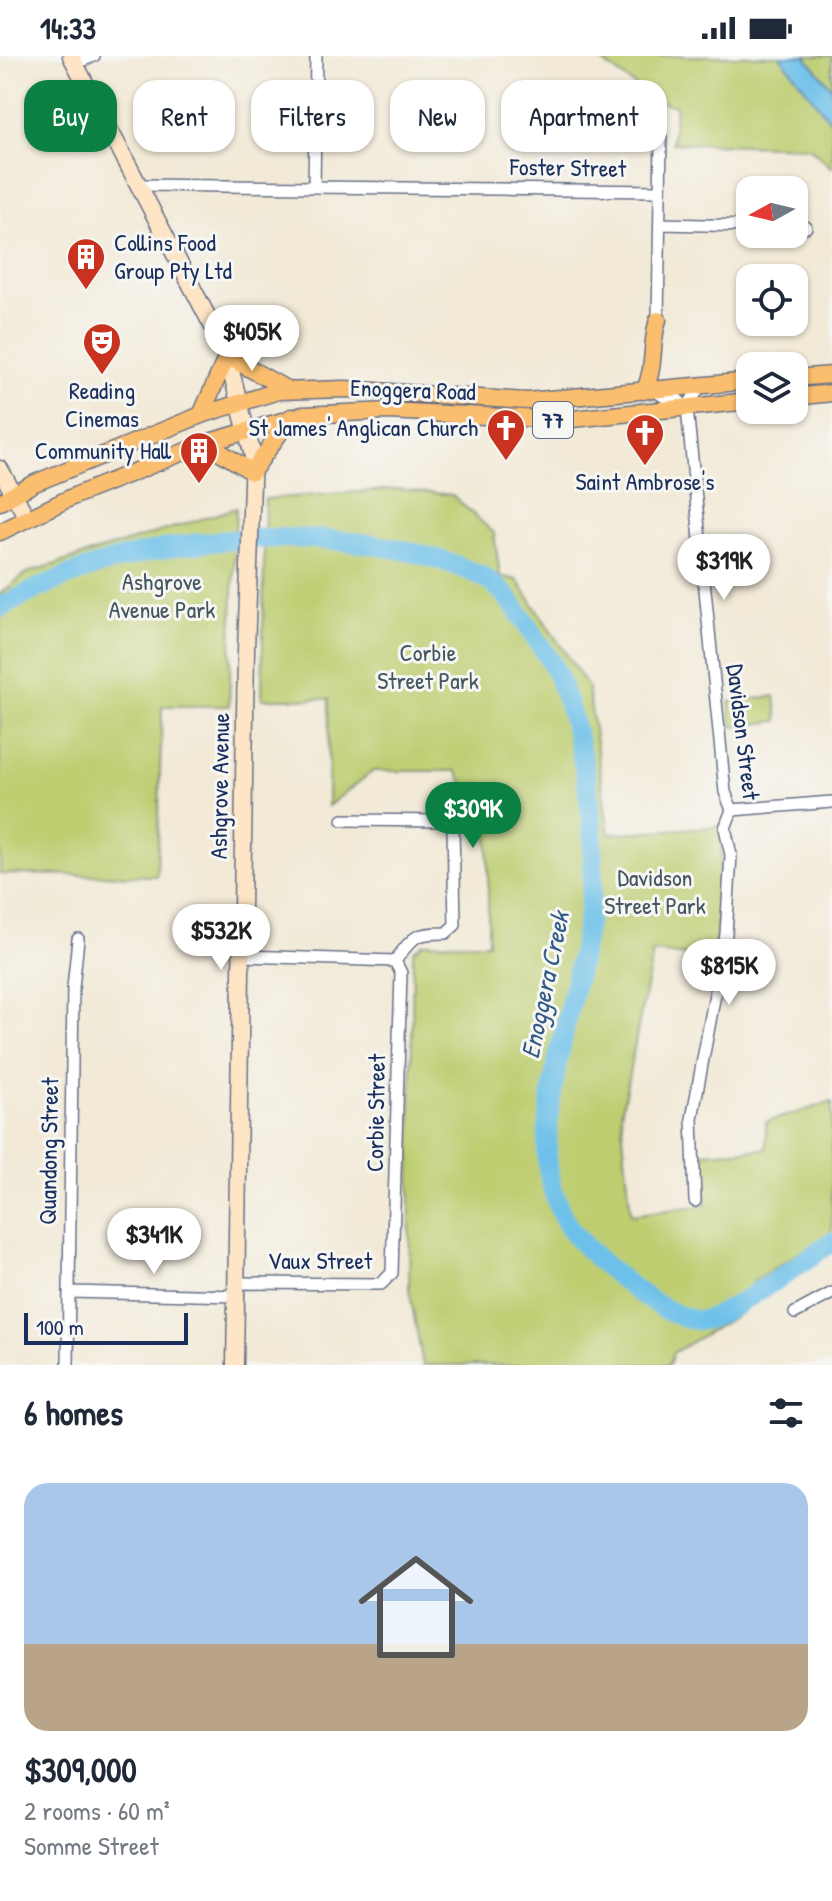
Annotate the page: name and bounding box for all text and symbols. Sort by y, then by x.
text: 14:33 [40,8,96,48]
chip: Buy [24,80,117,152]
chip: Rent [133,80,235,152]
chip: Filters [251,80,374,152]
chip: New [390,80,485,152]
chip: Apartment [501,80,667,152]
street label: Foster Street [509,150,627,184]
north arrow [736,176,808,248]
map controls [736,176,808,424]
place label: Collins Food Group Pty Ltd [114,226,232,286]
building icon: Collins Food Group Pty Ltd [65,236,107,291]
button: locate [736,264,808,336]
pin: $405K [196,305,308,373]
text: $405K [222,313,282,348]
theatre icon: Reading Cinemas [81,321,123,376]
button: layers [736,352,808,424]
street label: Enoggera Road [350,371,476,407]
place label: Reading Cinemas [65,374,139,434]
road number: 77 [533,402,573,438]
church icon: St James' Anglican Church [485,407,527,462]
place label: St James' Anglican Church [249,411,478,443]
church icon: Saint Ambrose's [624,412,666,467]
building icon: Community Hall [178,430,220,485]
place label: Community Hall [35,434,172,466]
place label: Saint Ambrose's [575,465,715,497]
pin: $319K [668,534,780,602]
text: $319K [695,542,753,577]
park label: Ashgrove Avenue Park [109,565,215,625]
park label: Corbie Street Park [377,636,479,696]
street label: Davidson Street [720,662,768,802]
street label: Ashgrove Avenue [202,712,236,859]
pin: $309K [417,782,529,850]
text: $309K [443,790,503,825]
park label: Davidson Street Park [604,861,706,921]
pin: $532K [165,904,277,972]
water label: Enoggera Creek [512,906,579,1062]
text: $532K [190,912,252,947]
pin: $815K [673,939,785,1007]
text: $815K [700,947,758,982]
street label: Corbie Street [358,1053,392,1172]
street label: Quandong Street [31,1076,65,1225]
pin: $341K [98,1208,210,1276]
text: $341K [125,1216,183,1251]
street label: Vaux Street [268,1244,373,1276]
scale bar [24,1309,188,1345]
text: 100 m [36,1312,84,1342]
text: 6 homes [24,1390,123,1436]
icon: filters [764,1391,808,1435]
icon: home [344,1535,488,1679]
text: $309,000 [24,1747,137,1793]
text: 2 rooms · 60 m² [24,1793,170,1828]
text: Somme Street [24,1828,159,1863]

